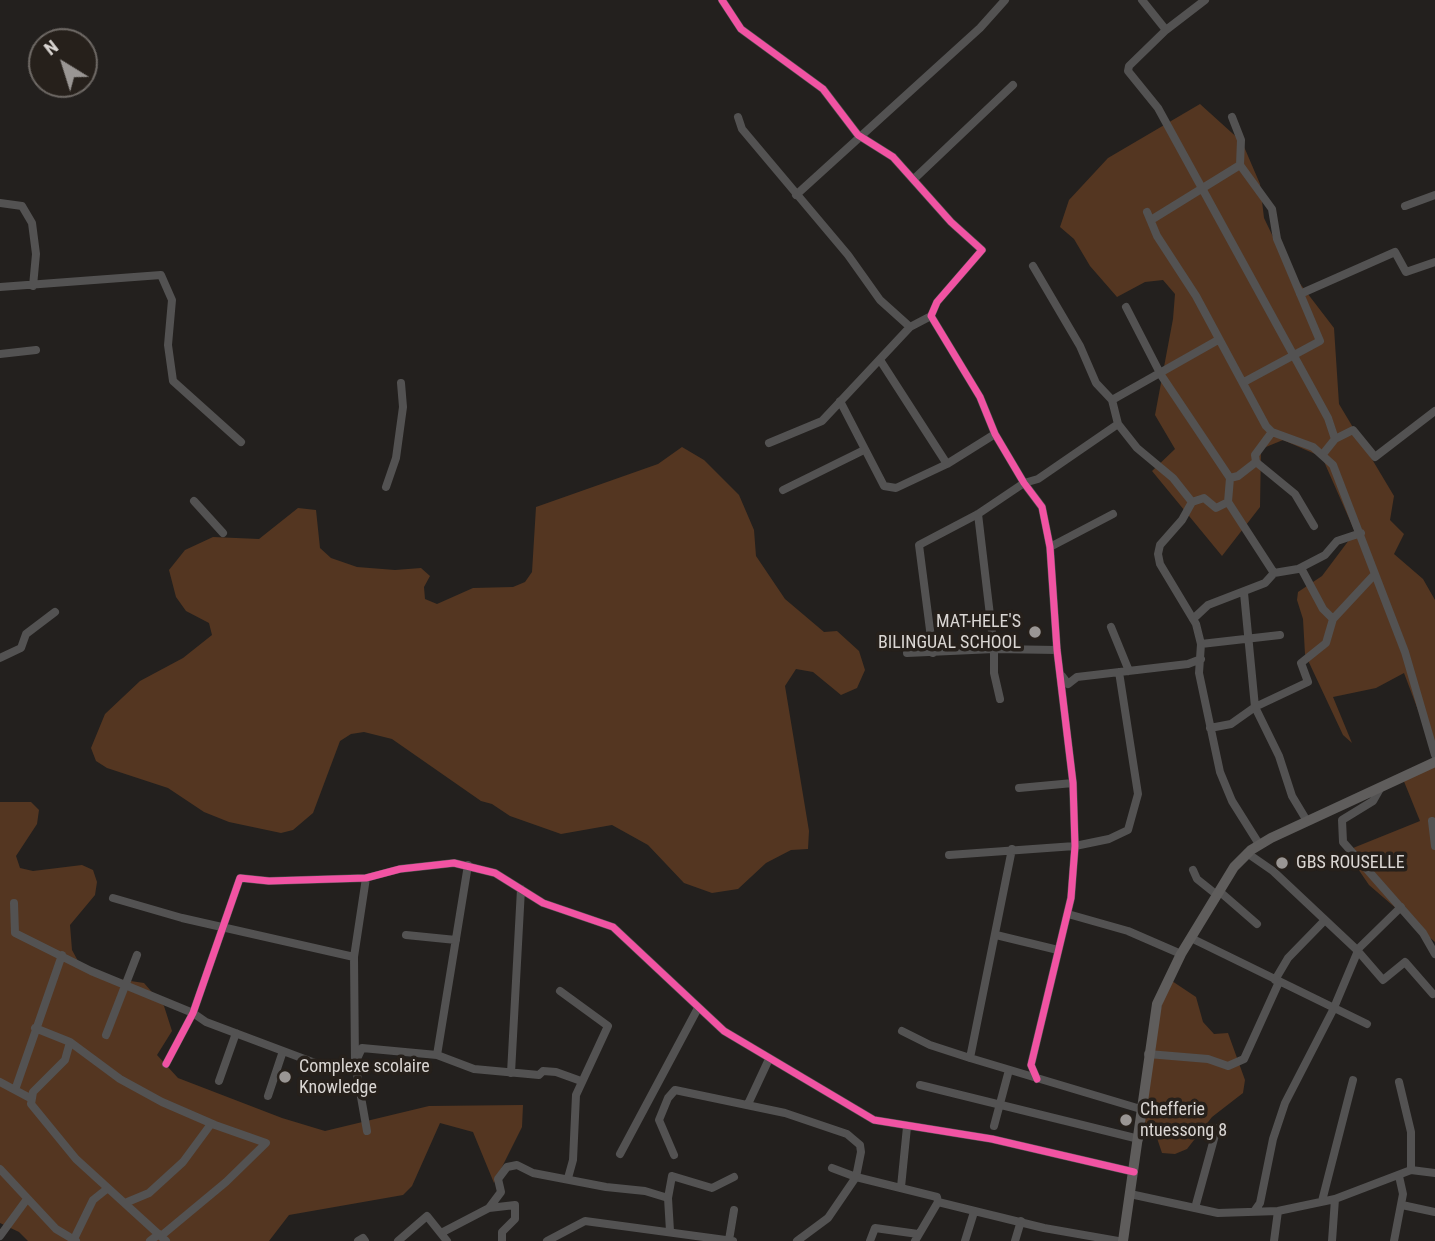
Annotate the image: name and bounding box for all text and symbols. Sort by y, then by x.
north arrow [28,28,98,98]
text: N [39,35,63,60]
place label: MAT-HELE'S BILINGUAL SCHOOL [878,611,1021,654]
marker: MAT-HELE'S BILINGUAL SCHOOL [1027,624,1043,640]
place label: GBS ROUSELLE [1296,852,1405,874]
marker: GBS ROUSELLE [1274,855,1290,871]
place label: Complexe scolaire Knowledge [299,1056,430,1098]
marker: Complexe scolaire Knowledge [277,1069,293,1085]
place label: Chefferie ntuessong 8 [1140,1099,1227,1142]
marker: Chefferie ntuessong 8 [1118,1112,1134,1128]

